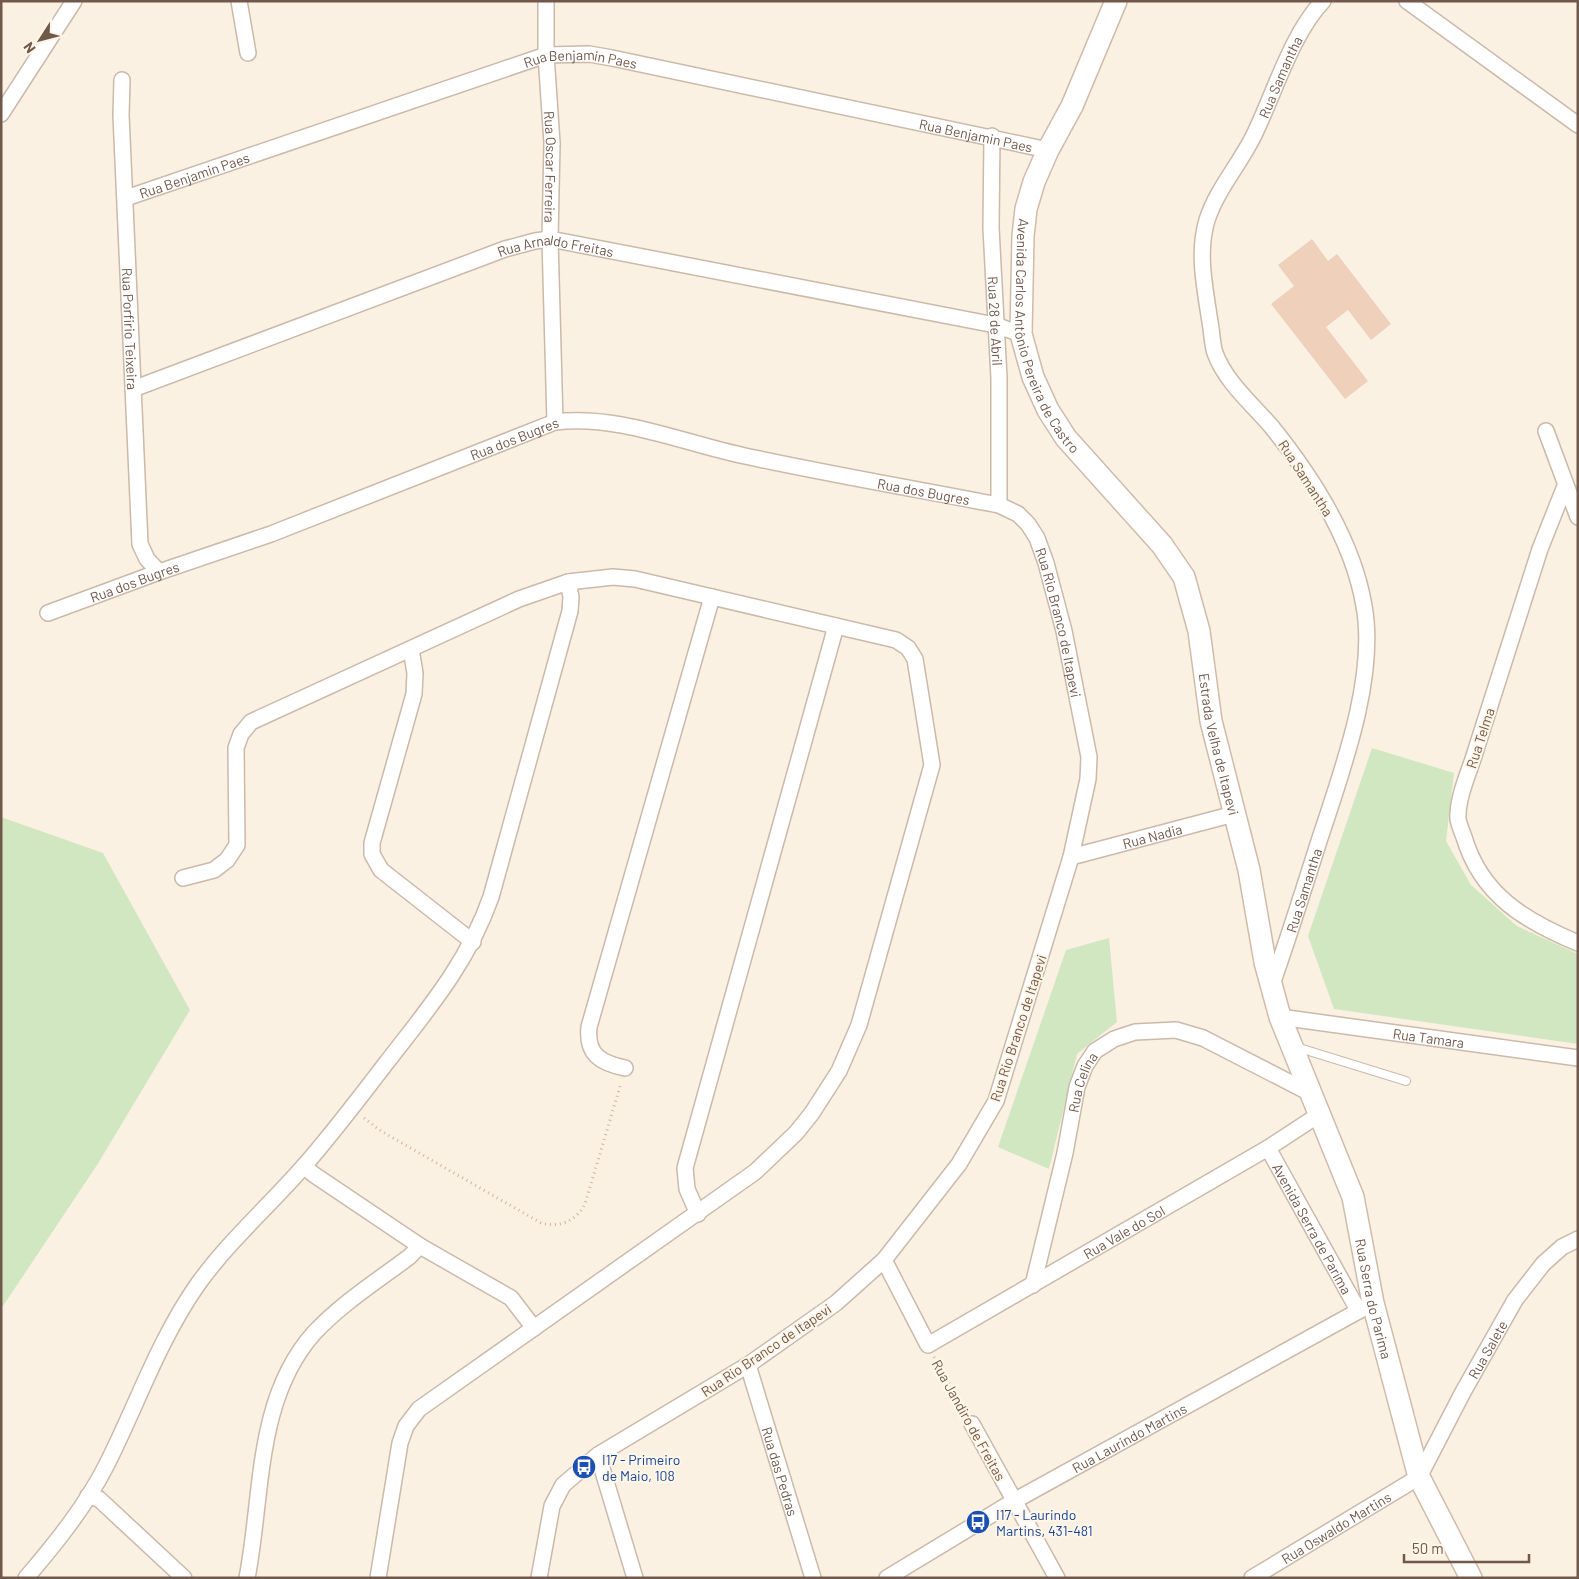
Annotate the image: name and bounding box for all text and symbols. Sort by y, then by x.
north arrow [15,15,65,65]
street label: Rua Samantha [1254,33,1305,120]
text: N [19,39,39,57]
street label: Rua Benjamin Paes [521,45,639,72]
street label: Rua Oscar Ferreira [541,110,561,223]
street label: Rua Benjamin Paes [918,115,1034,155]
street label: Rua Benjamin Paes [137,148,252,201]
street label: Avenida Carlos Antônio Pereira de Castro [1012,218,1084,456]
street label: Rua Arnaldo Freitas [495,231,615,260]
street label: Rua Porfirio Teixeira [119,267,142,390]
street label: Rua 28 de Abril [985,276,1007,366]
street label: Rua dos Bugres [468,413,561,463]
street label: Rua Samantha [1275,437,1337,519]
street label: Rua dos Bugres [876,474,972,508]
street label: Rua Rio Branco de Itapevi [1033,545,1085,699]
street label: Rua dos Bugres [87,557,181,605]
street label: Estrada Velha de Itapevi [1196,672,1243,817]
street label: Rua Telma [1462,706,1498,770]
street label: Rua Nadia [1121,820,1184,852]
street label: Rua Samantha [1282,846,1325,935]
street label: Rua Rio Branco de Itapevi [986,952,1050,1104]
street label: Rua Tamara [1392,1024,1465,1051]
street label: Rua Celina [1064,1048,1101,1114]
street label: Avenida Serra de Parima [1269,1160,1356,1297]
street label: Rua Vale do Sol [1080,1201,1168,1262]
street label: Rua Serra do Parima [1352,1237,1396,1361]
street label: Rua Rio Branco de Itapevi [698,1300,834,1400]
street label: Rua Salete [1464,1317,1510,1381]
street label: Rua Jandiro de Freitas [929,1356,1010,1484]
street label: Rua Laurindo Martins [1069,1399,1190,1476]
street label: Rua das Pedras [759,1424,802,1518]
place label: I17 - Primeiro de Maio, 108 [602,1451,680,1484]
bus stop icon: I17 - Primeiro de Maio, 108 [571,1454,597,1480]
street label: Rua Oswaldo Martins [1278,1488,1394,1567]
place label: I17 - Laurindo Martins, 431-481 [996,1506,1093,1539]
bus stop icon: I17 - Laurindo Martins, 431-481 [965,1509,991,1535]
scale bar [1404,1532,1529,1564]
text: 50 m [1412,1539,1444,1557]

